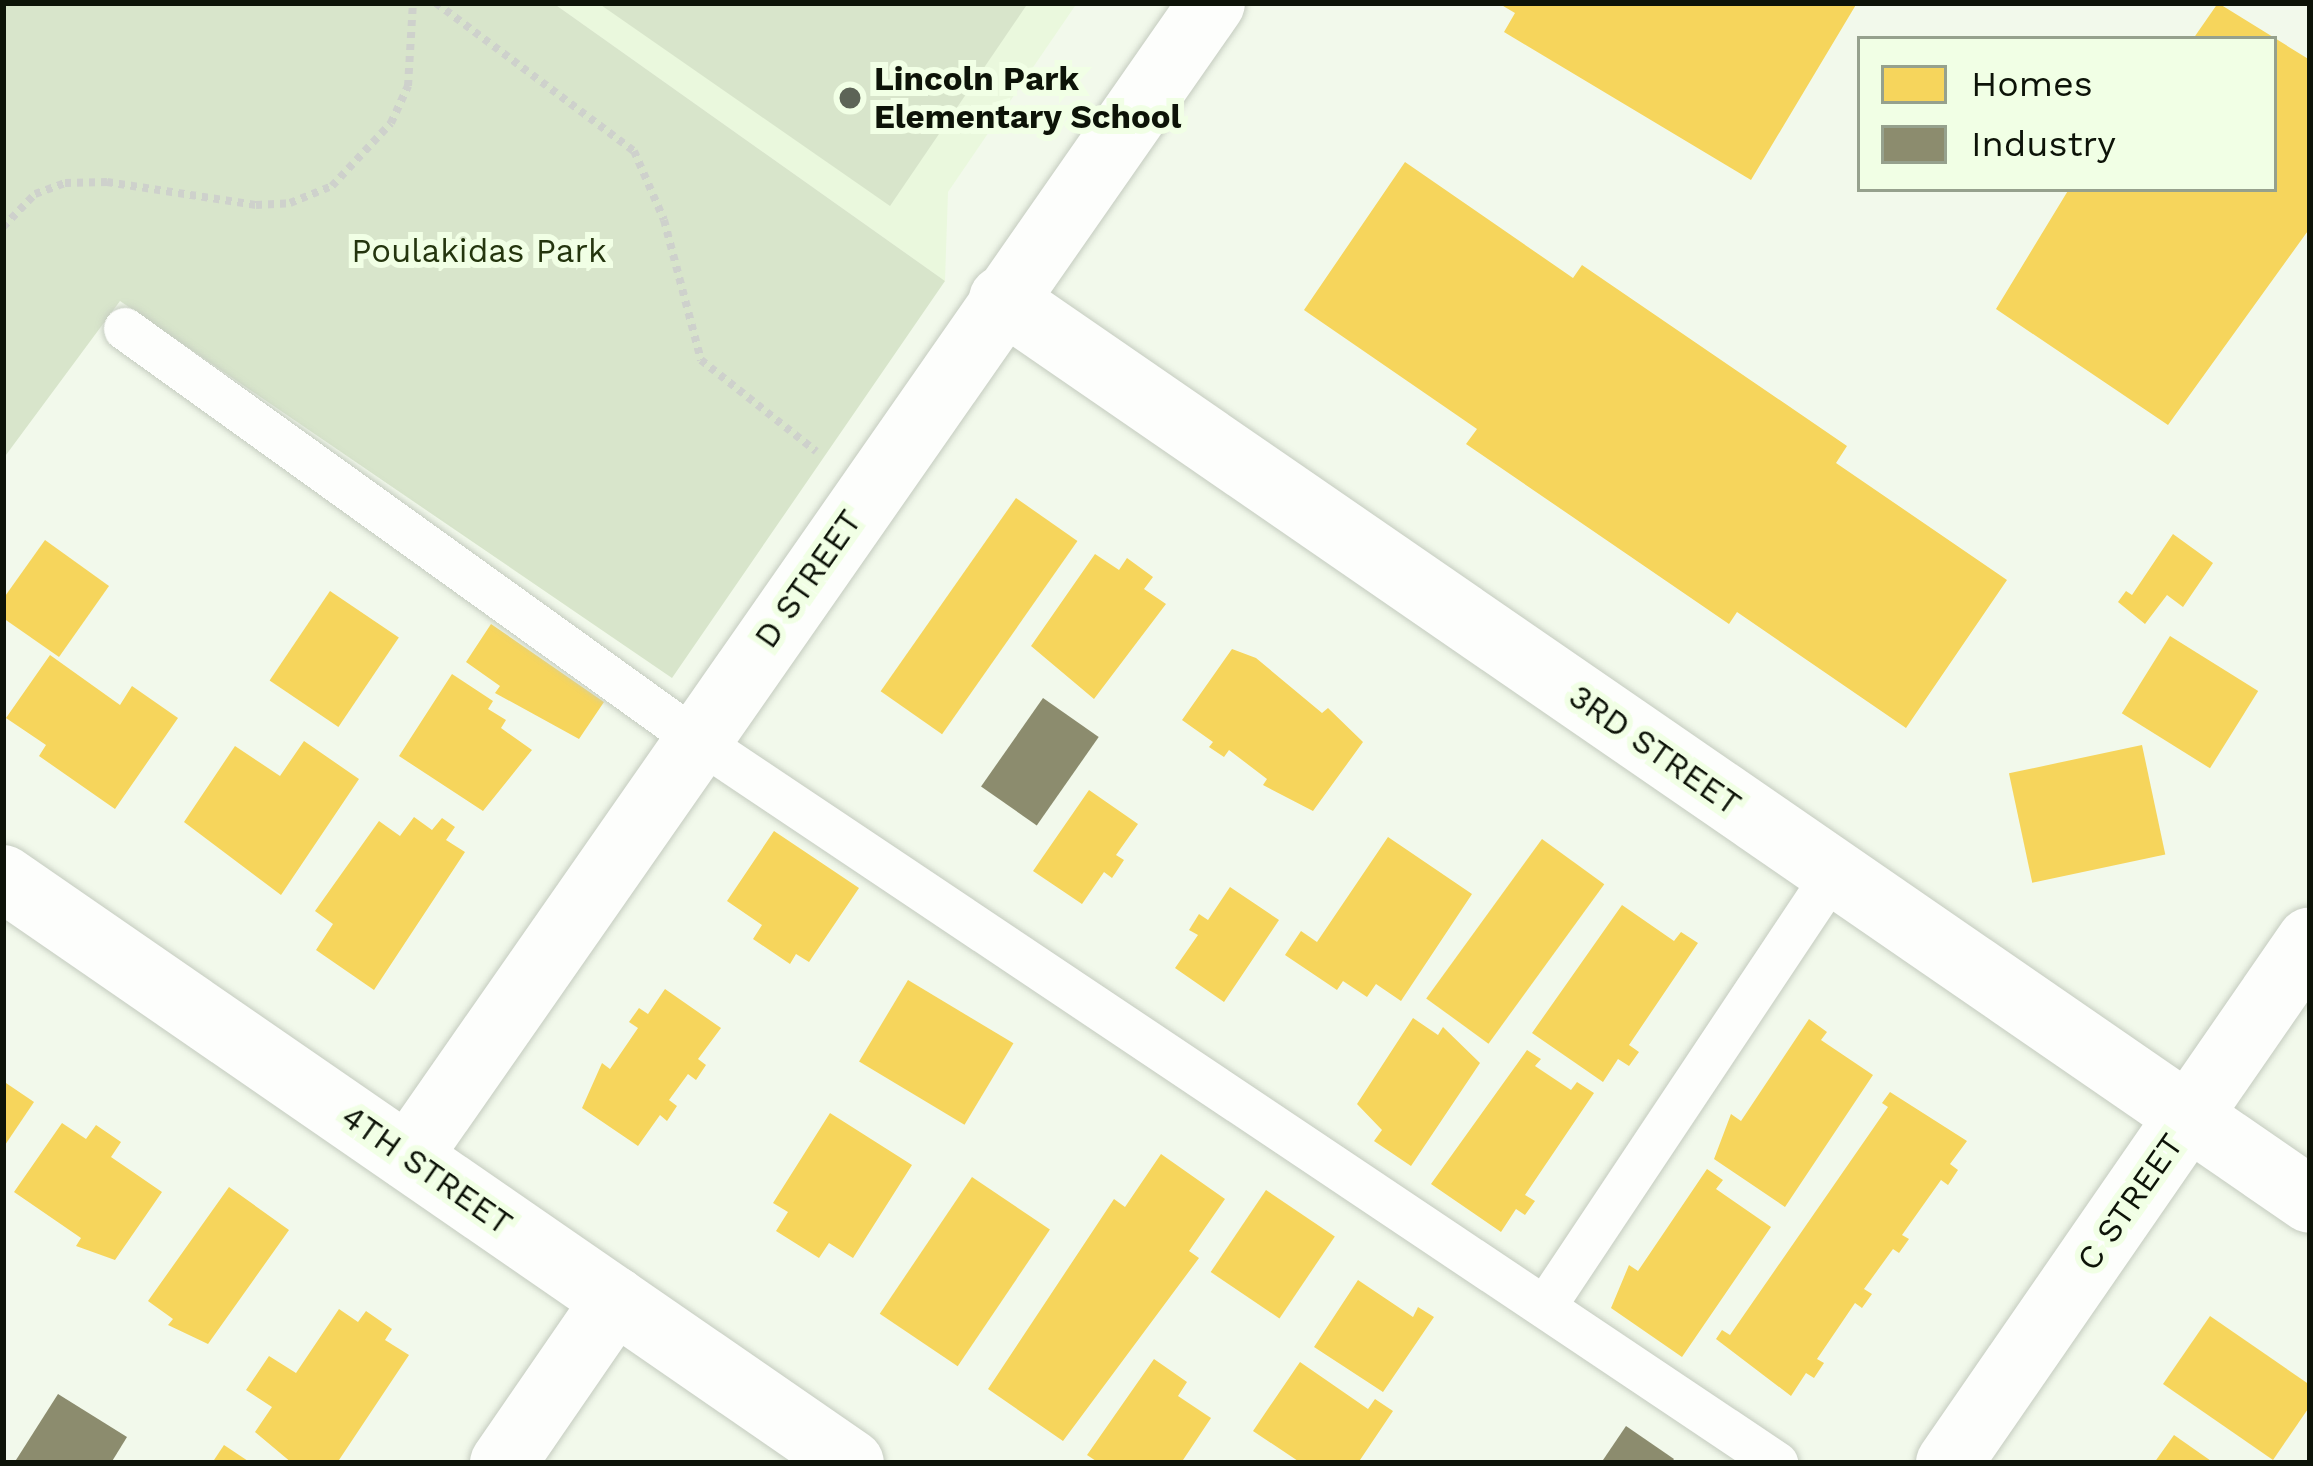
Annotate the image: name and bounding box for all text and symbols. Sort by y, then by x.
legend [1857,36,2277,192]
place label: Lincoln Park Elementary School [874,59,1182,137]
text: Homes [1971,63,2093,105]
marker: Lincoln Park Elementary School [837,85,863,111]
text: Industry [1971,123,2116,165]
park label: Poulakidas Park [351,231,607,271]
street label: D STREET [746,502,870,656]
street label: 3RD STREET [1562,676,1748,824]
street label: 4TH STREET [334,1097,520,1243]
street label: C STREET [2068,1126,2192,1278]

